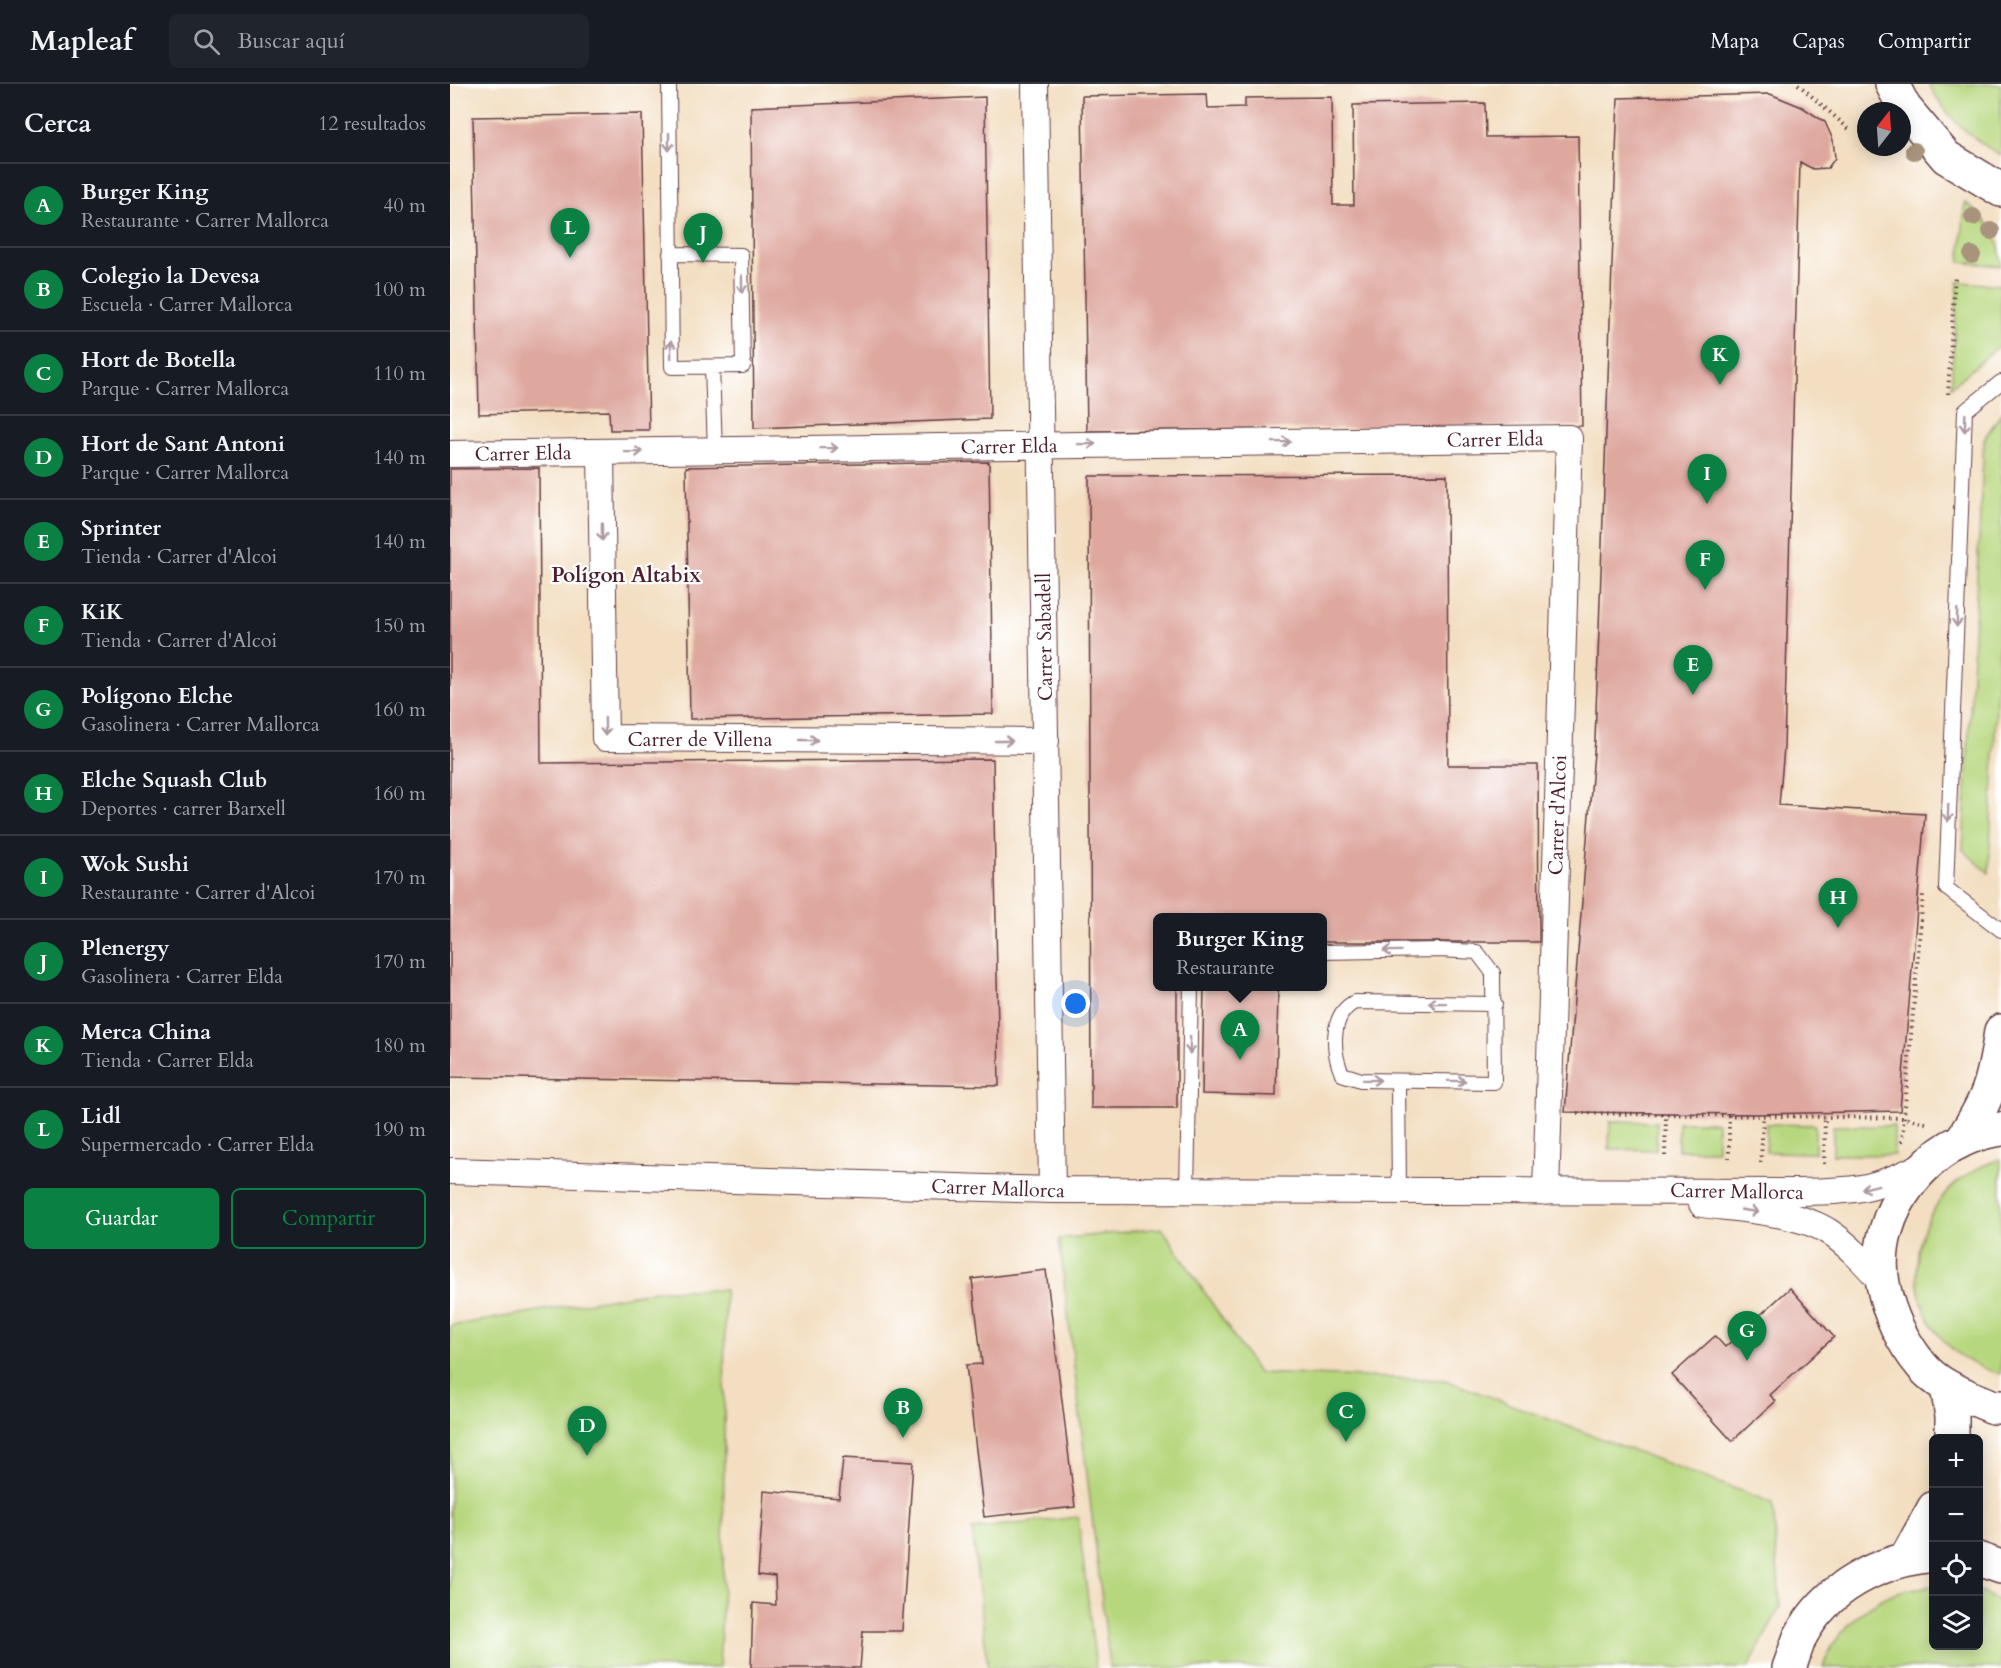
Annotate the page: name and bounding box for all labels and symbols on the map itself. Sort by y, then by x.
north arrow [1857,102,1911,156]
one-way arrow [663,132,675,152]
pin: L [550,208,590,258]
pin: J [684,214,722,263]
one-way arrow [736,273,748,293]
pin: K [1700,336,1740,385]
one-way arrow [666,340,677,360]
one-way arrow [1959,413,1970,433]
street label: Carrer Elda [1446,425,1544,454]
street label: Carrer Elda [960,432,1058,461]
one-way arrow [1272,436,1292,448]
one-way arrow [1077,438,1097,450]
street label: Carrer Elda [474,439,572,468]
one-way arrow [819,443,839,454]
one-way arrow [624,446,644,458]
pin: I [1688,454,1726,504]
one-way arrow [596,521,608,541]
pin: F [1686,540,1724,590]
district label: Polígon Altabix [551,561,701,590]
street label: Carrer Sabadell [1030,573,1059,701]
one-way arrow [1951,608,1962,628]
pin: E [1674,646,1712,695]
one-way arrow [599,716,610,736]
street label: Carrer de Villena [628,726,773,753]
one-way arrow [799,734,819,746]
one-way arrow [994,735,1014,747]
street label: Carrer d'Alcoi [1542,754,1573,876]
one-way arrow [1943,802,1954,822]
pin: H [1818,878,1858,928]
one-way arrow [1383,945,1403,956]
your location [1061,989,1090,1018]
one-way arrow [1427,997,1447,1009]
pin: A [1220,1010,1260,1060]
one-way arrow [1184,1034,1196,1054]
one-way arrow [1362,1074,1382,1086]
one-way arrow [1446,1075,1466,1087]
street label: Carrer Mallorca [931,1173,1066,1204]
street label: Carrer Mallorca [1670,1177,1804,1206]
one-way arrow [1861,1182,1880,1194]
one-way arrow [1740,1205,1760,1216]
pin: G [1728,1312,1766,1361]
pin: B [884,1388,922,1438]
pin: C [1326,1392,1366,1442]
pin: D [568,1406,606,1456]

